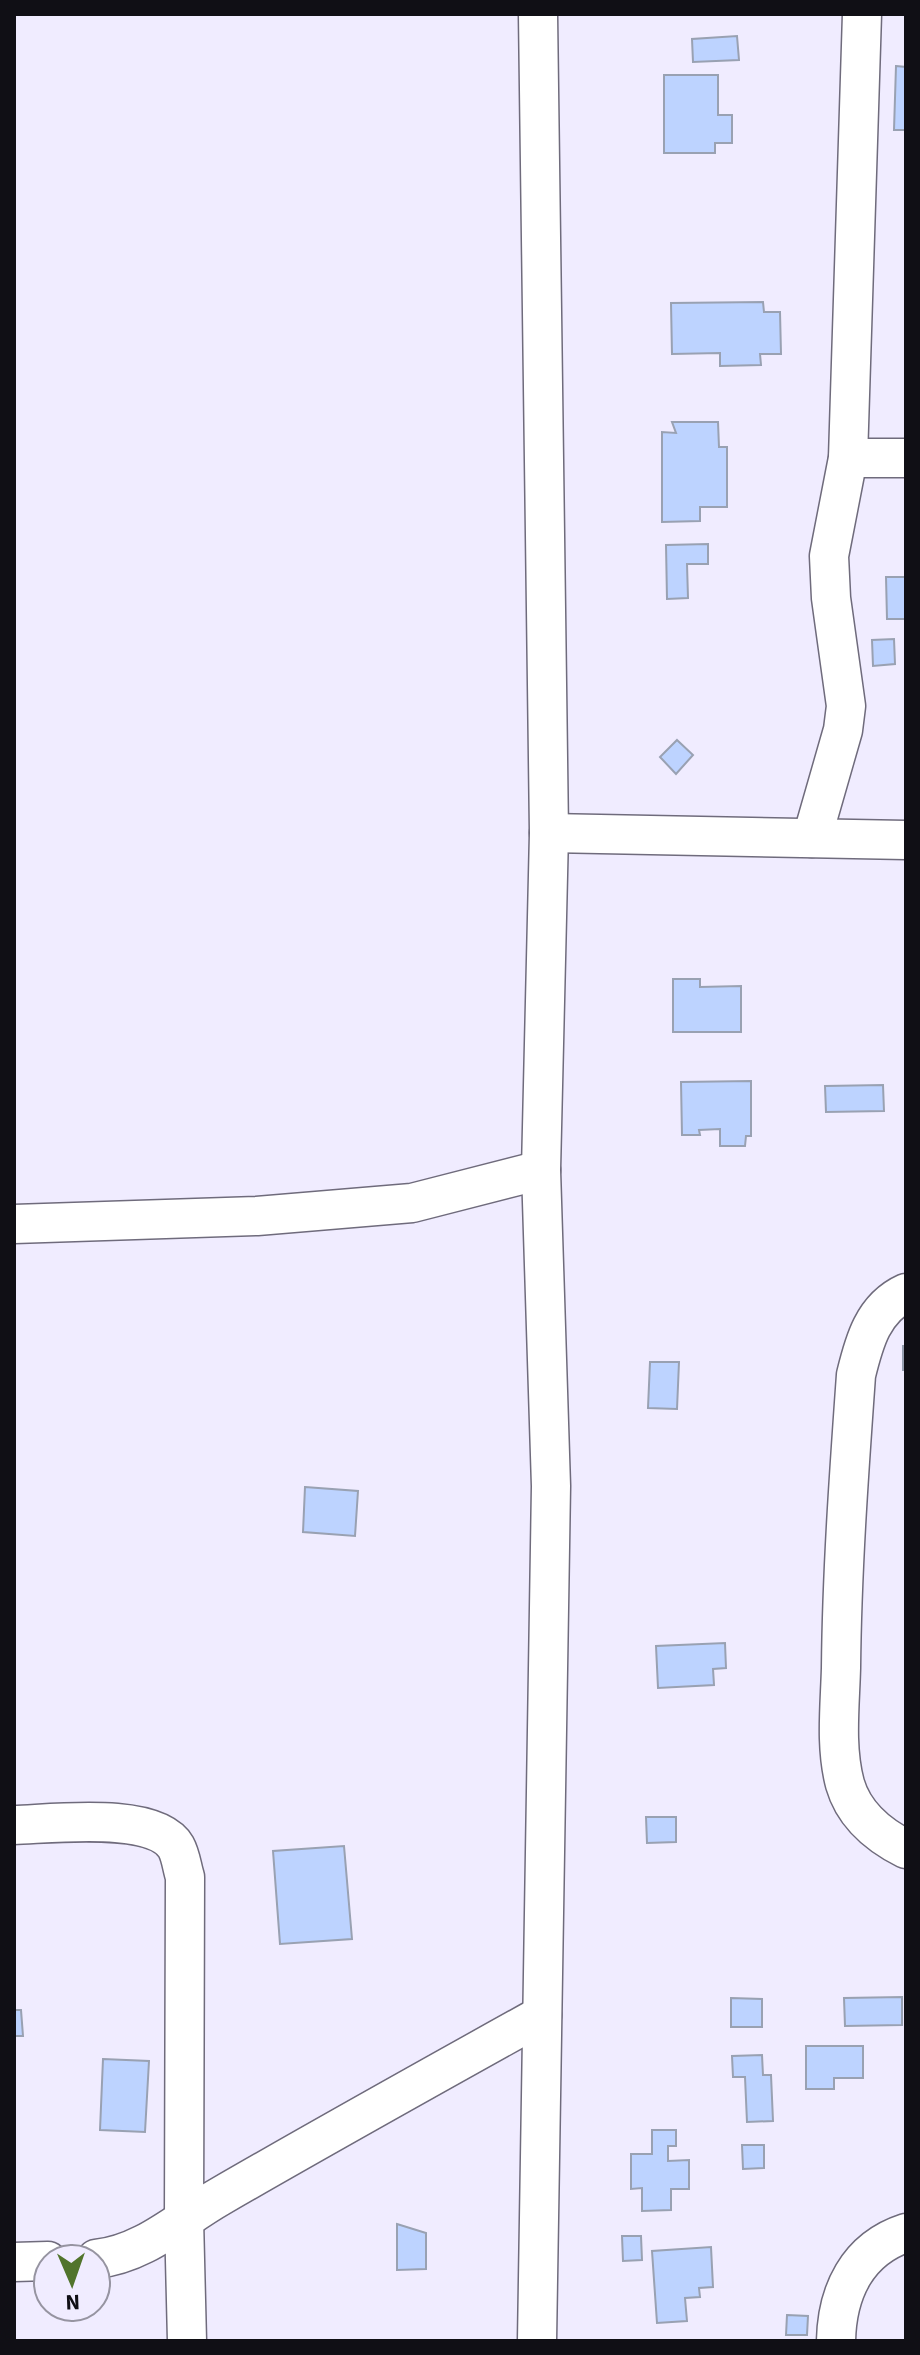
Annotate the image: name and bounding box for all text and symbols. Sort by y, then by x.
north arrow [32,2243,112,2323]
text: N [65,2286,81,2318]

